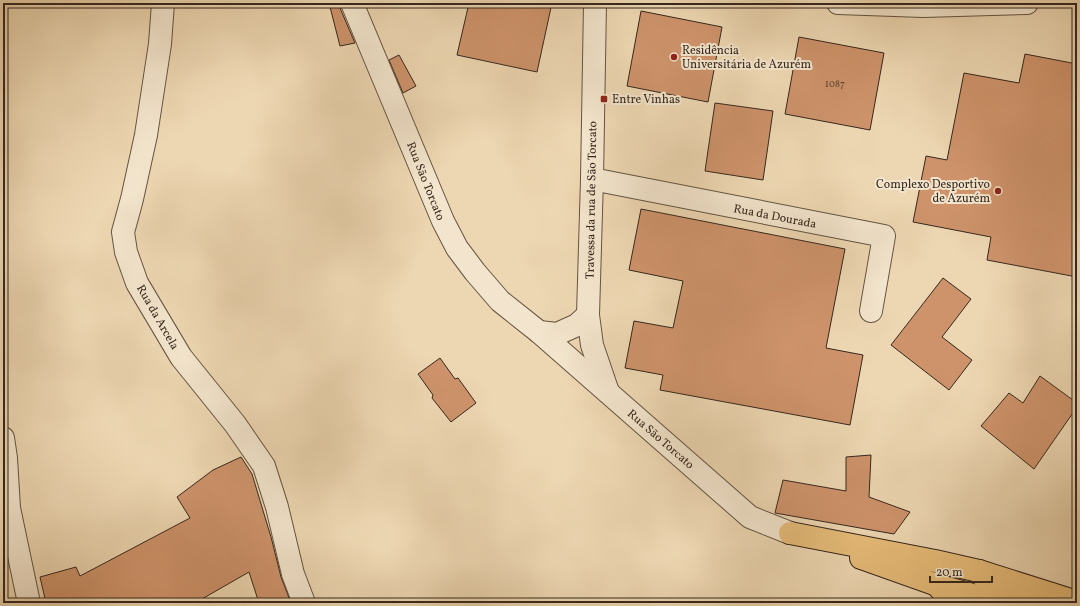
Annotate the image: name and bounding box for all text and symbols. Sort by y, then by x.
place label: Residência Universitária de Azurém [682,43,812,73]
marker: Residência Universitária de Azurém [669,52,679,62]
house number: 1087 [825,77,845,91]
place label: Entre Vinhas [612,92,680,108]
marker: Entre Vinhas [599,94,609,104]
street label: Travessa da rua de São Torcato [583,121,601,279]
street label: Rua São Torcato [402,140,448,223]
place label: Complexo Desportivo de Azurém [876,177,990,207]
marker: Complexo Desportivo de Azurém [993,186,1003,196]
street label: Rua da Dourada [732,201,818,233]
street label: Rua da Arcela [132,282,182,353]
street label: Rua São Torcato [624,406,697,473]
scale bar [930,558,992,584]
text: 20 m [936,565,963,581]

